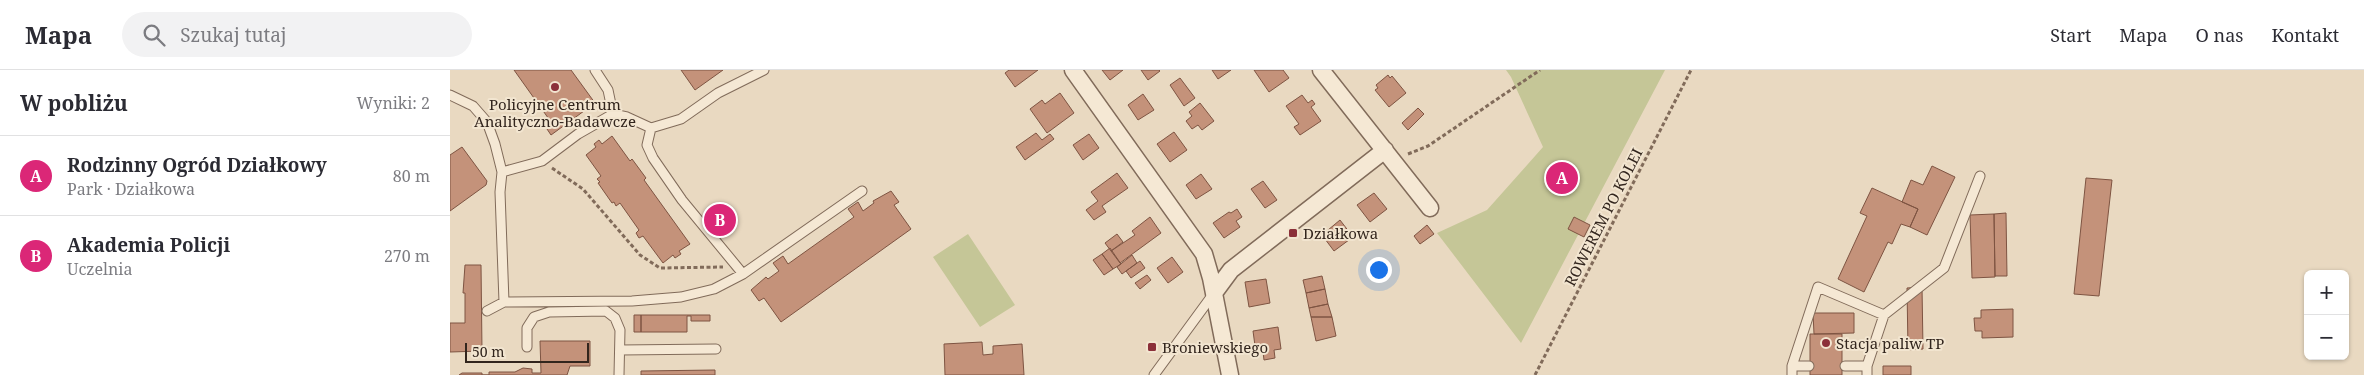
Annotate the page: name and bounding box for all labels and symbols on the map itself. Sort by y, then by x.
marker: Policyjne Centrum Analityczno-Badawcze [549,81,561,93]
place label: Policyjne Centrum Analityczno-Badawcze [474,94,636,131]
street label: ROWEREM PO KOLEI [1560,145,1646,289]
pin: A [1546,159,1578,197]
pin: B [704,201,736,239]
place label: Działkowa [1303,223,1378,243]
marker: Działkowa [1287,227,1299,239]
your location [1366,257,1392,283]
place label: Stacja paliw TP [1836,333,1944,353]
place label: Broniewskiego [1162,337,1268,357]
marker: Stacja paliw TP [1820,337,1832,349]
scale bar [465,340,589,363]
marker: Broniewskiego [1146,341,1158,353]

